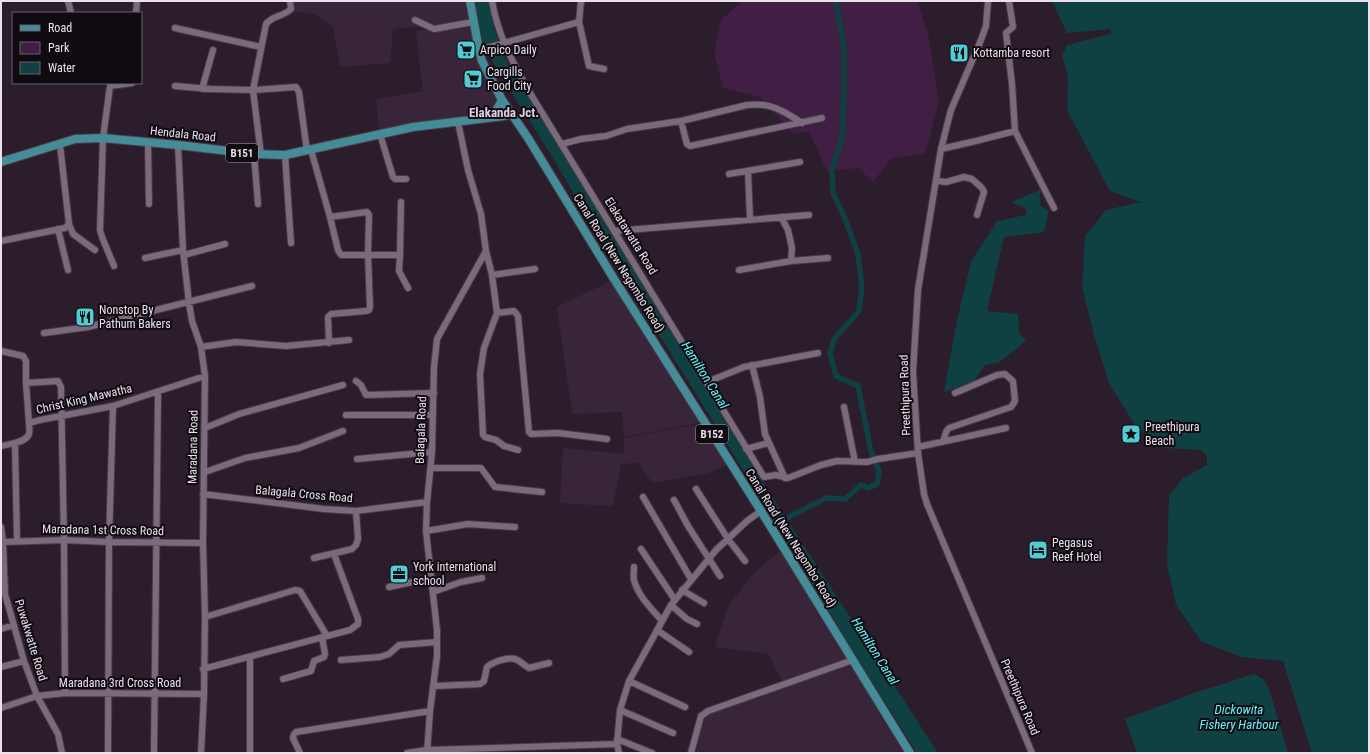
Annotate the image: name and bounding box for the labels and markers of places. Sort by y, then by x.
supermarket icon: Arpico Daily [455,39,477,61]
restaurant icon: Kottamba resort [948,42,970,64]
place label: Arpico Daily [480,43,537,57]
place label: Kottamba resort [973,46,1050,60]
place label: Cargills Food City [487,65,532,93]
supermarket icon: Cargills Food City [462,68,484,90]
place label: Nonstop By Pathum Bakers [99,303,171,331]
restaurant icon: Nonstop By Pathum Bakers [74,306,96,328]
place label: Preethipura Beach [1145,420,1200,448]
place icon: Preethipura Beach [1120,423,1142,445]
place label: Pegasus Reef Hotel [1052,536,1102,564]
hotel icon: Pegasus Reef Hotel [1027,539,1049,561]
place label: York international school [413,560,496,588]
office icon: York international school [388,563,410,585]

